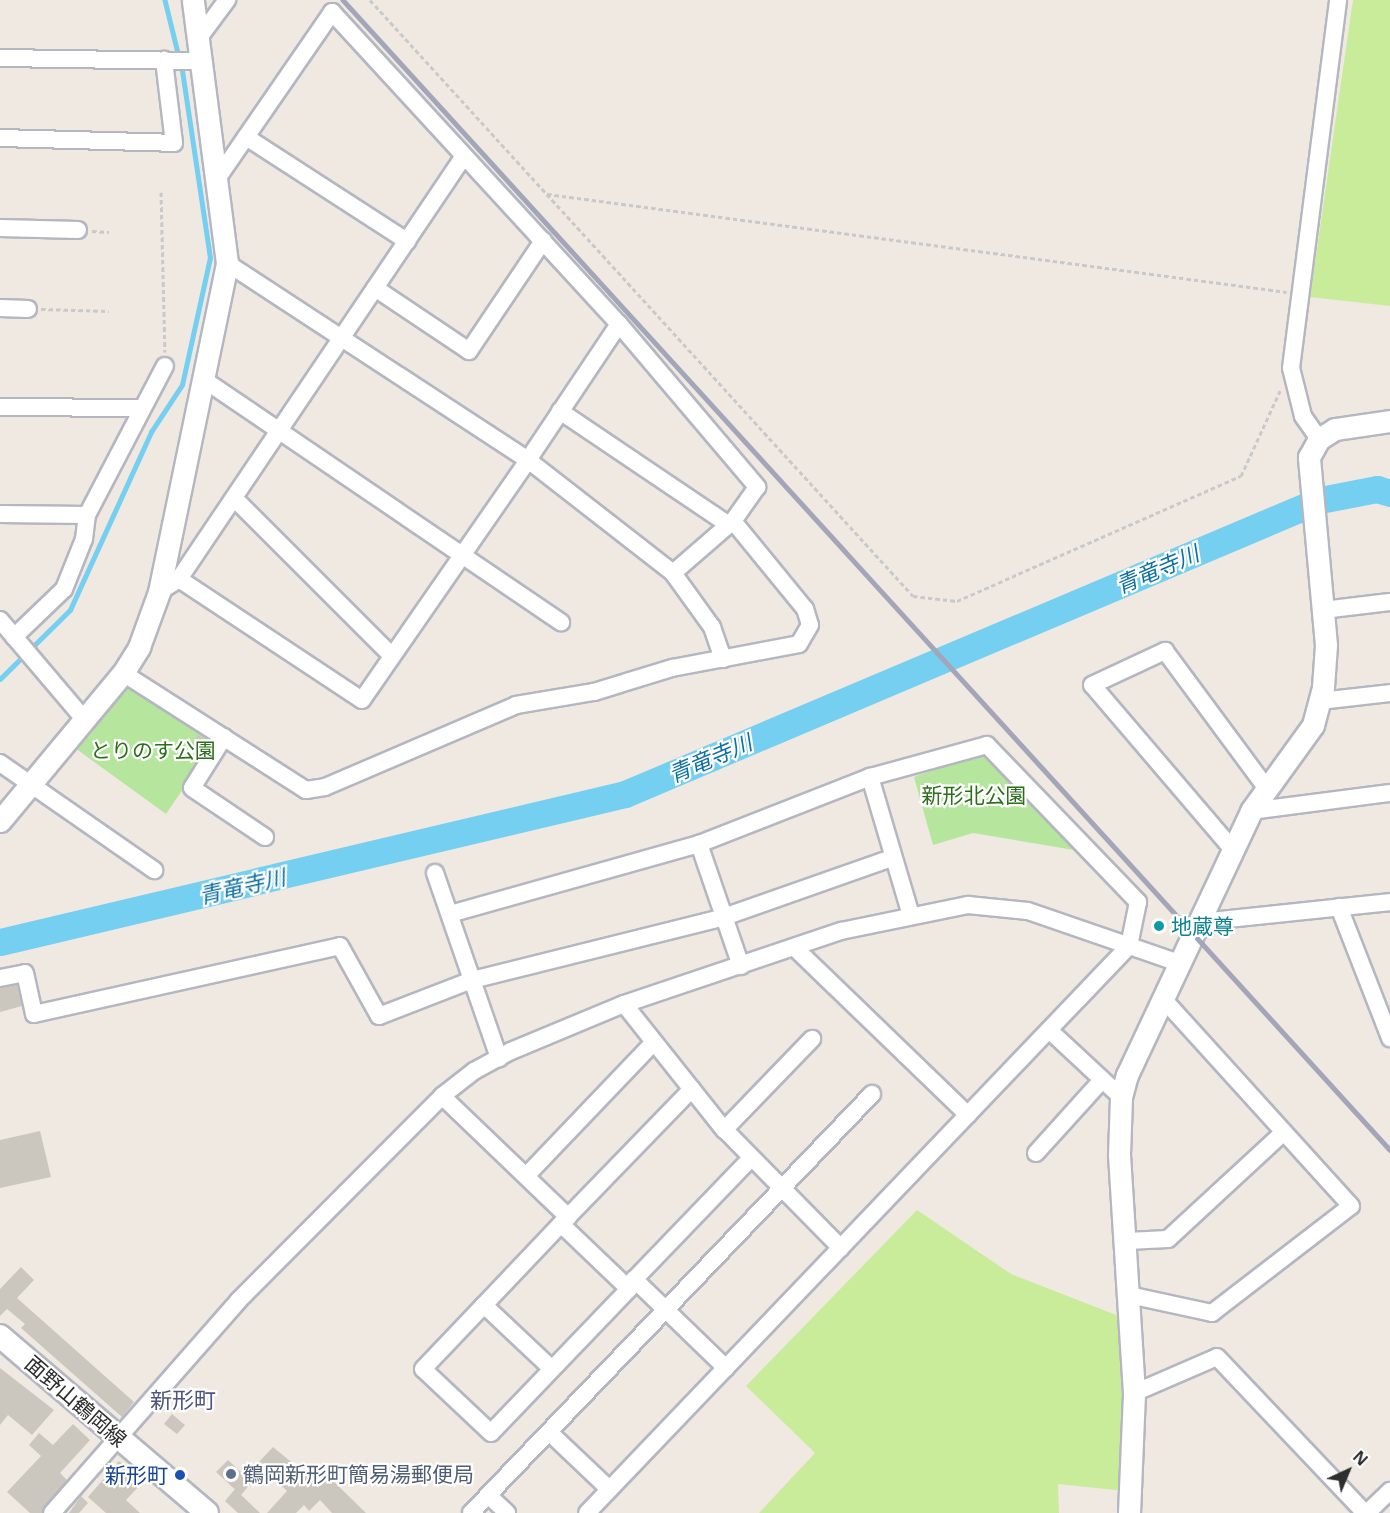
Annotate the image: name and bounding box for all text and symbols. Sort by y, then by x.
water label: 青竜寺川 [1111,540,1203,598]
water label: 青竜寺川 [664,729,756,787]
park label: とりのす公園 [90,737,216,763]
park label: 新形北公園 [922,782,1026,808]
water label: 青竜寺川 [196,863,288,909]
place label: 地蔵尊 [1171,913,1234,939]
marker: 地蔵尊 [1152,919,1166,933]
street label: 面野山鶴岡線 [20,1350,132,1452]
district label: 新形町 [150,1387,216,1413]
north arrow [1318,1441,1378,1501]
text: N [1348,1446,1373,1470]
place label: 鶴岡新形町簡易湯郵便局 [243,1461,474,1487]
place label: 新形町 [105,1462,168,1488]
marker: 鶴岡新形町簡易湯郵便局 [224,1467,238,1481]
marker: 新形町 [173,1468,187,1482]

